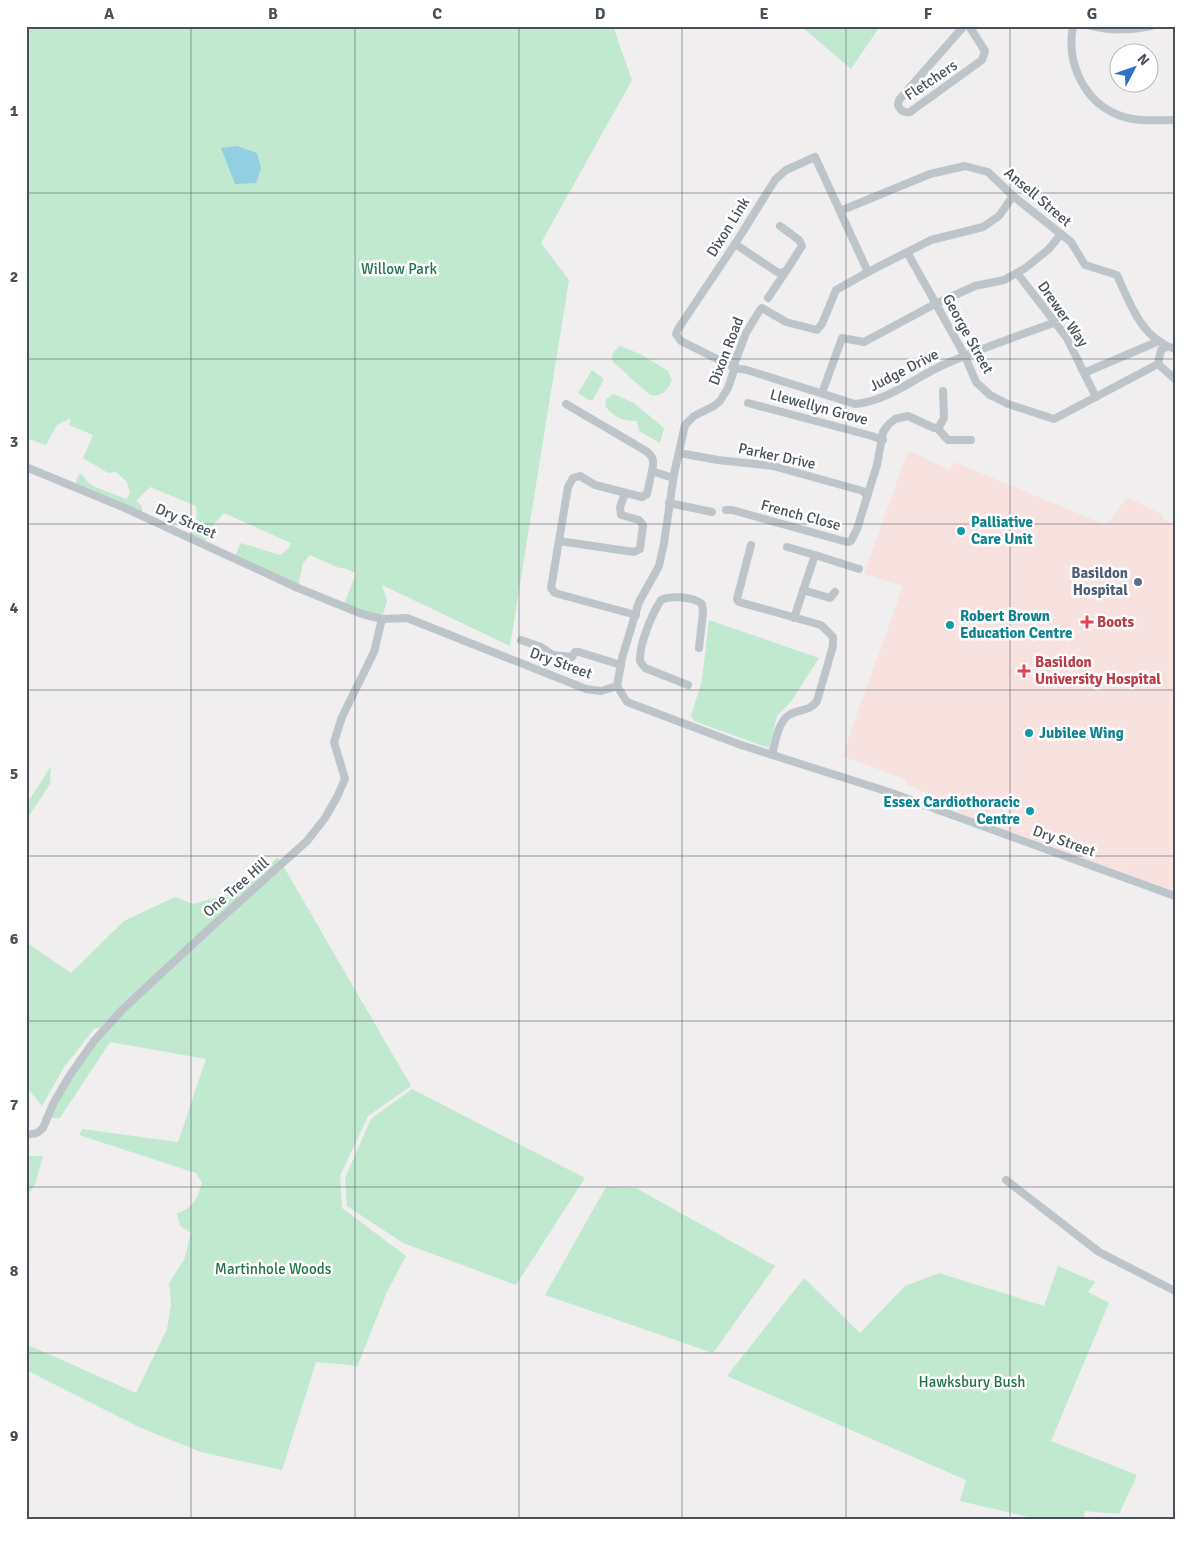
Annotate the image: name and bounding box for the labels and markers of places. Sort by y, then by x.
place label: Palliative Care Unit [971,513,1033,548]
marker: Palliative Care Unit [955,525,967,537]
place label: Basildon Hospital [1071,564,1128,599]
marker: Basildon Hospital [1132,576,1144,588]
place label: Robert Brown Education Centre [960,607,1072,642]
place label: Boots [1097,613,1134,631]
marker: Boots [1081,616,1093,628]
marker: Robert Brown Education Centre [944,619,956,631]
place label: Basildon University Hospital [1035,653,1161,688]
marker: Basildon University Hospital [1017,664,1031,678]
place label: Jubilee Wing [1039,724,1124,742]
marker: Jubilee Wing [1023,727,1035,739]
place label: Essex Cardiothoracic Centre [883,793,1020,828]
marker: Essex Cardiothoracic Centre [1024,805,1036,817]

